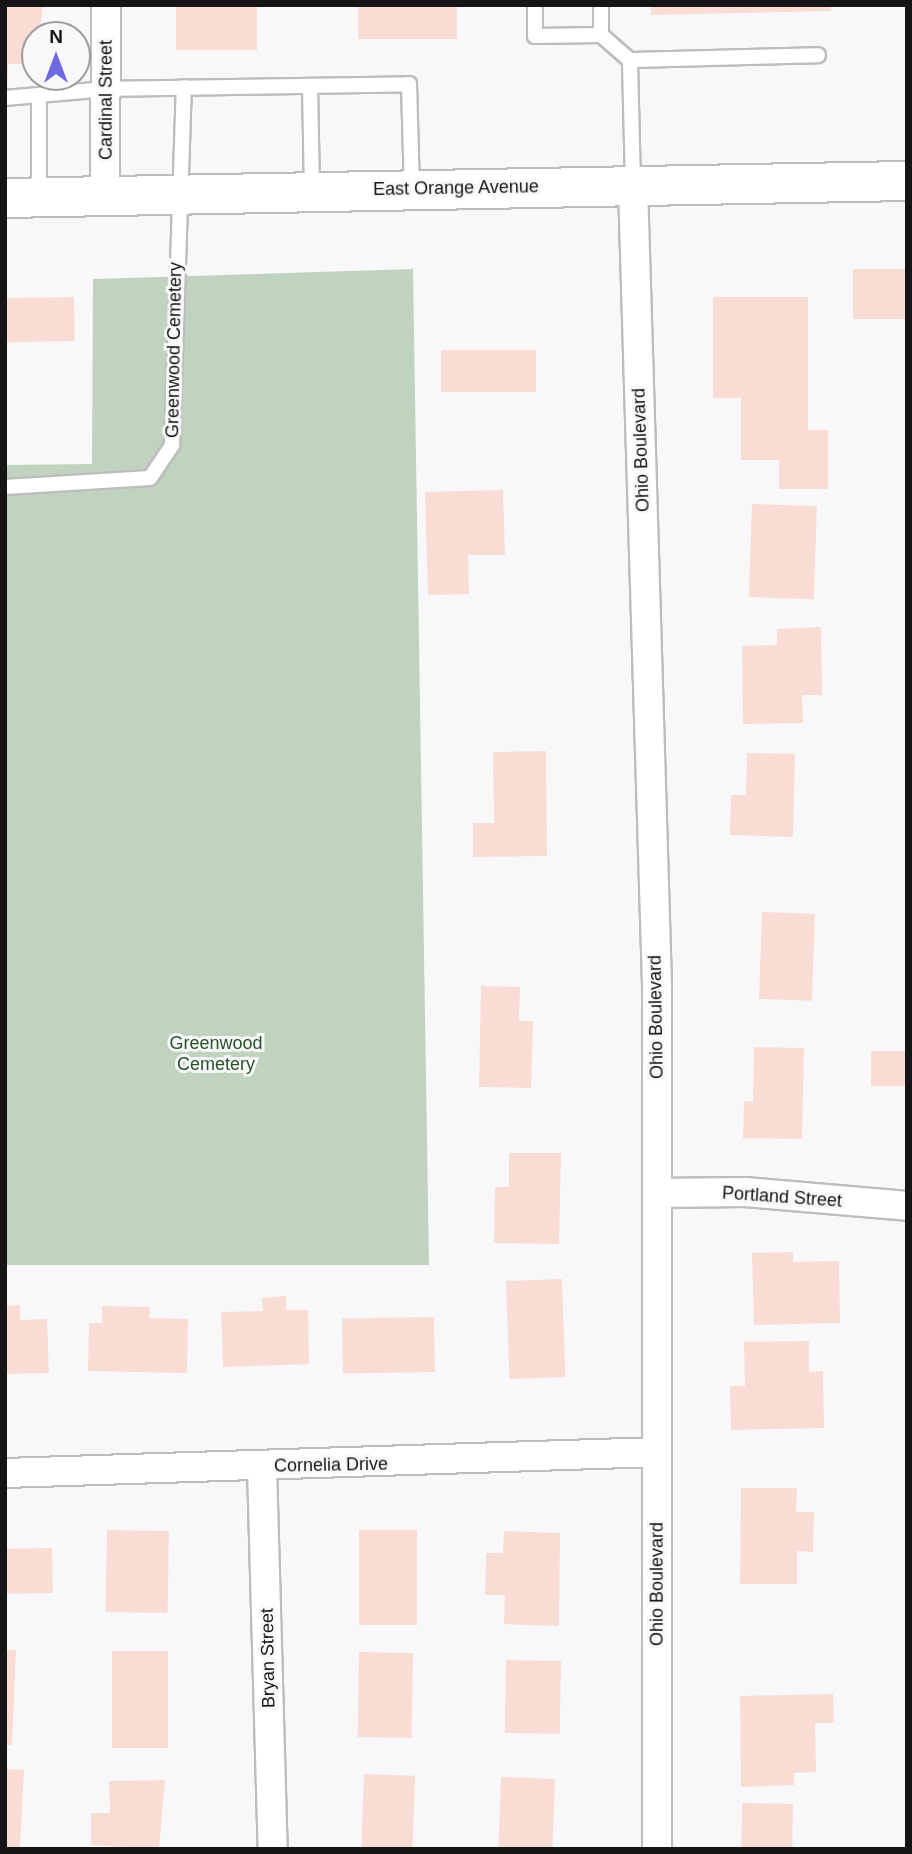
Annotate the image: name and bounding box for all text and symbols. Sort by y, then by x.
north arrow [21,21,91,91]
text: N [49,26,63,47]
street label: Cardinal Street [95,40,117,160]
street label: East Orange Avenue [372,176,540,200]
street label: Greenwood Cemetery [162,262,186,438]
street label: Ohio Boulevard [628,388,654,512]
street label: Ohio Boulevard [644,955,668,1079]
park label: Greenwood Cemetery [169,1033,263,1076]
street label: Portland Street [721,1182,843,1212]
street label: Cornelia Drive [274,1453,388,1477]
street label: Ohio Boulevard [646,1522,668,1646]
street label: Bryan Street [256,1608,280,1708]

